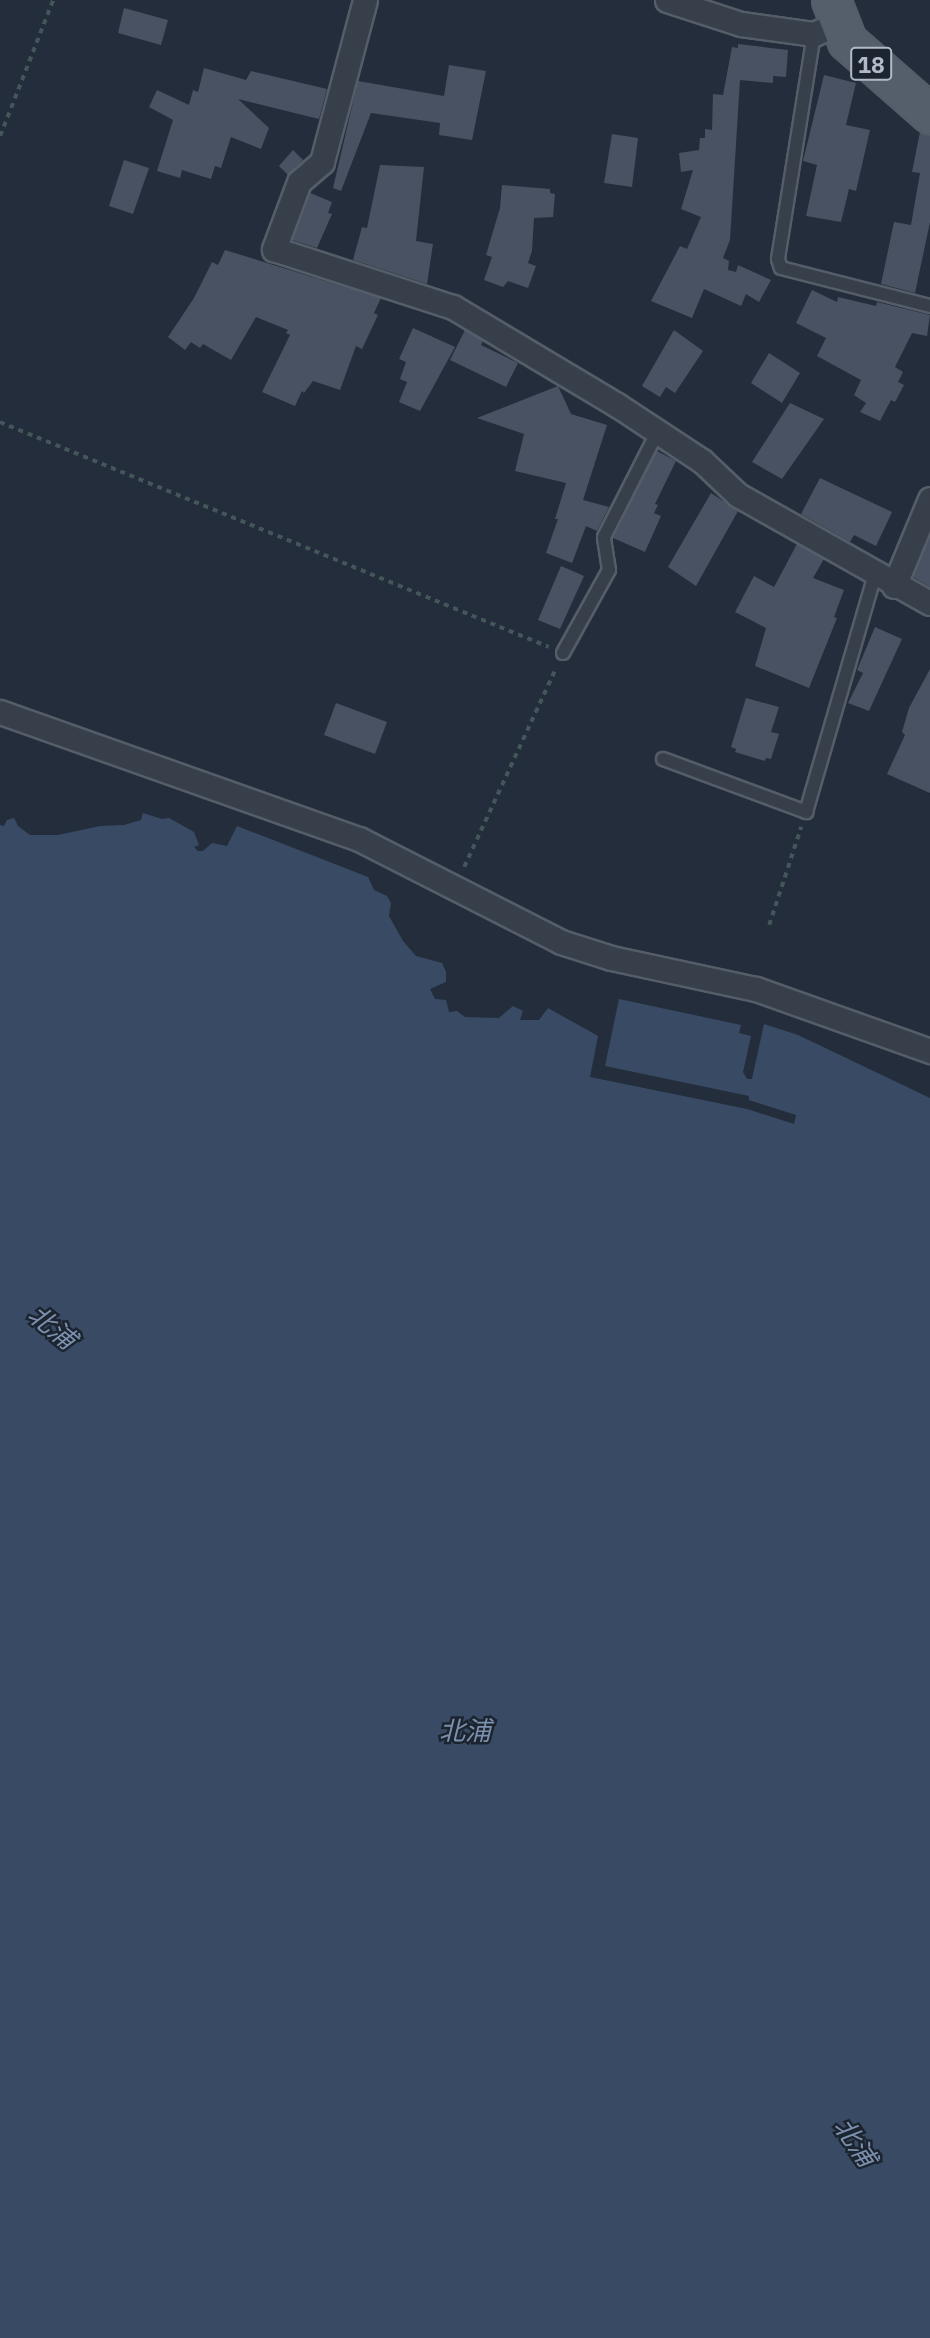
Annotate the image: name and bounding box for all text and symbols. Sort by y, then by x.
road number: 18 [850,44,892,83]
water label: 北浦 [22,1299,82,1355]
water label: 北浦 [439,1715,491,1747]
water label: 北浦 [827,2112,883,2172]

